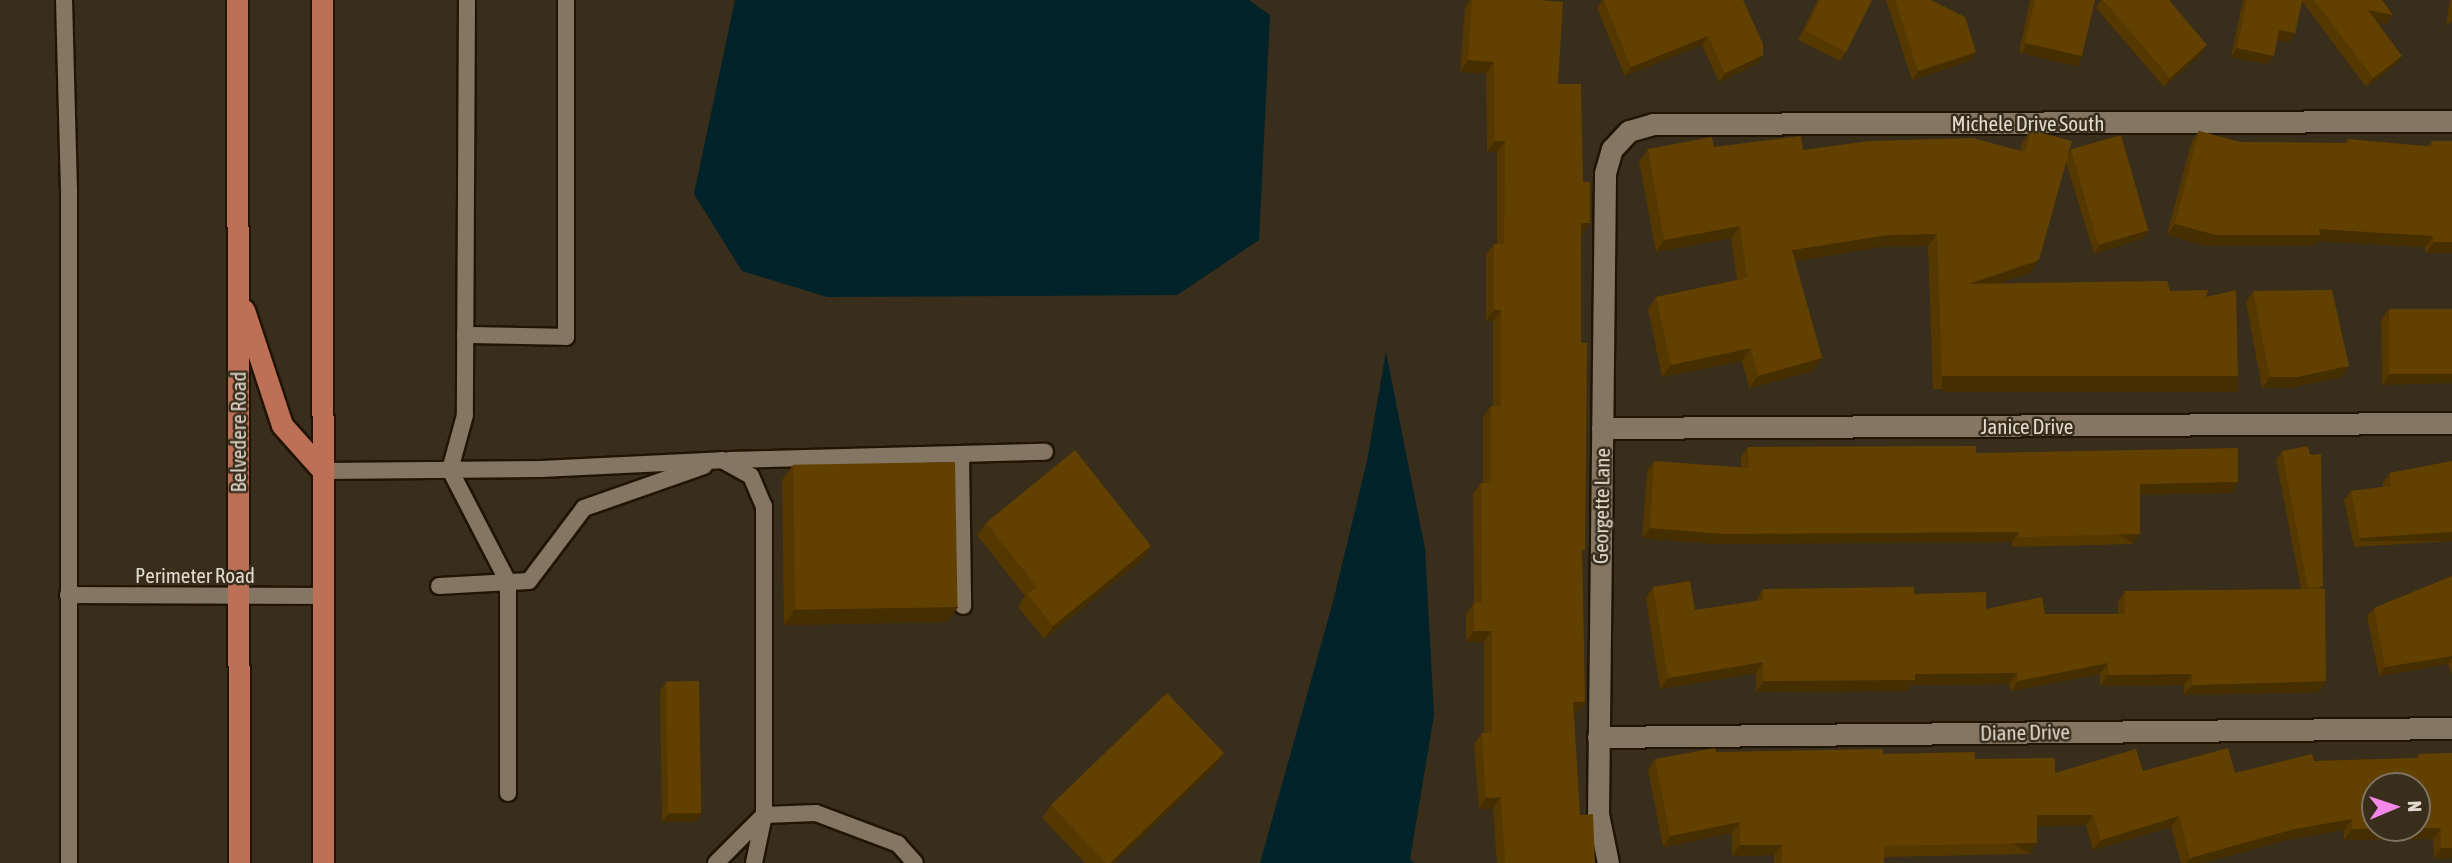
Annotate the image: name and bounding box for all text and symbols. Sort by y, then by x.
street label: Michele Drive South [1952,110,2104,136]
street label: Belvedere Road [225,372,251,492]
street label: Janice Drive [1981,413,2073,439]
street label: Georgette Lane [1587,448,1615,564]
street label: Perimeter Road [135,562,255,588]
street label: Diane Drive [1980,719,2070,745]
north arrow [2361,772,2431,842]
text: N [2404,800,2426,812]

